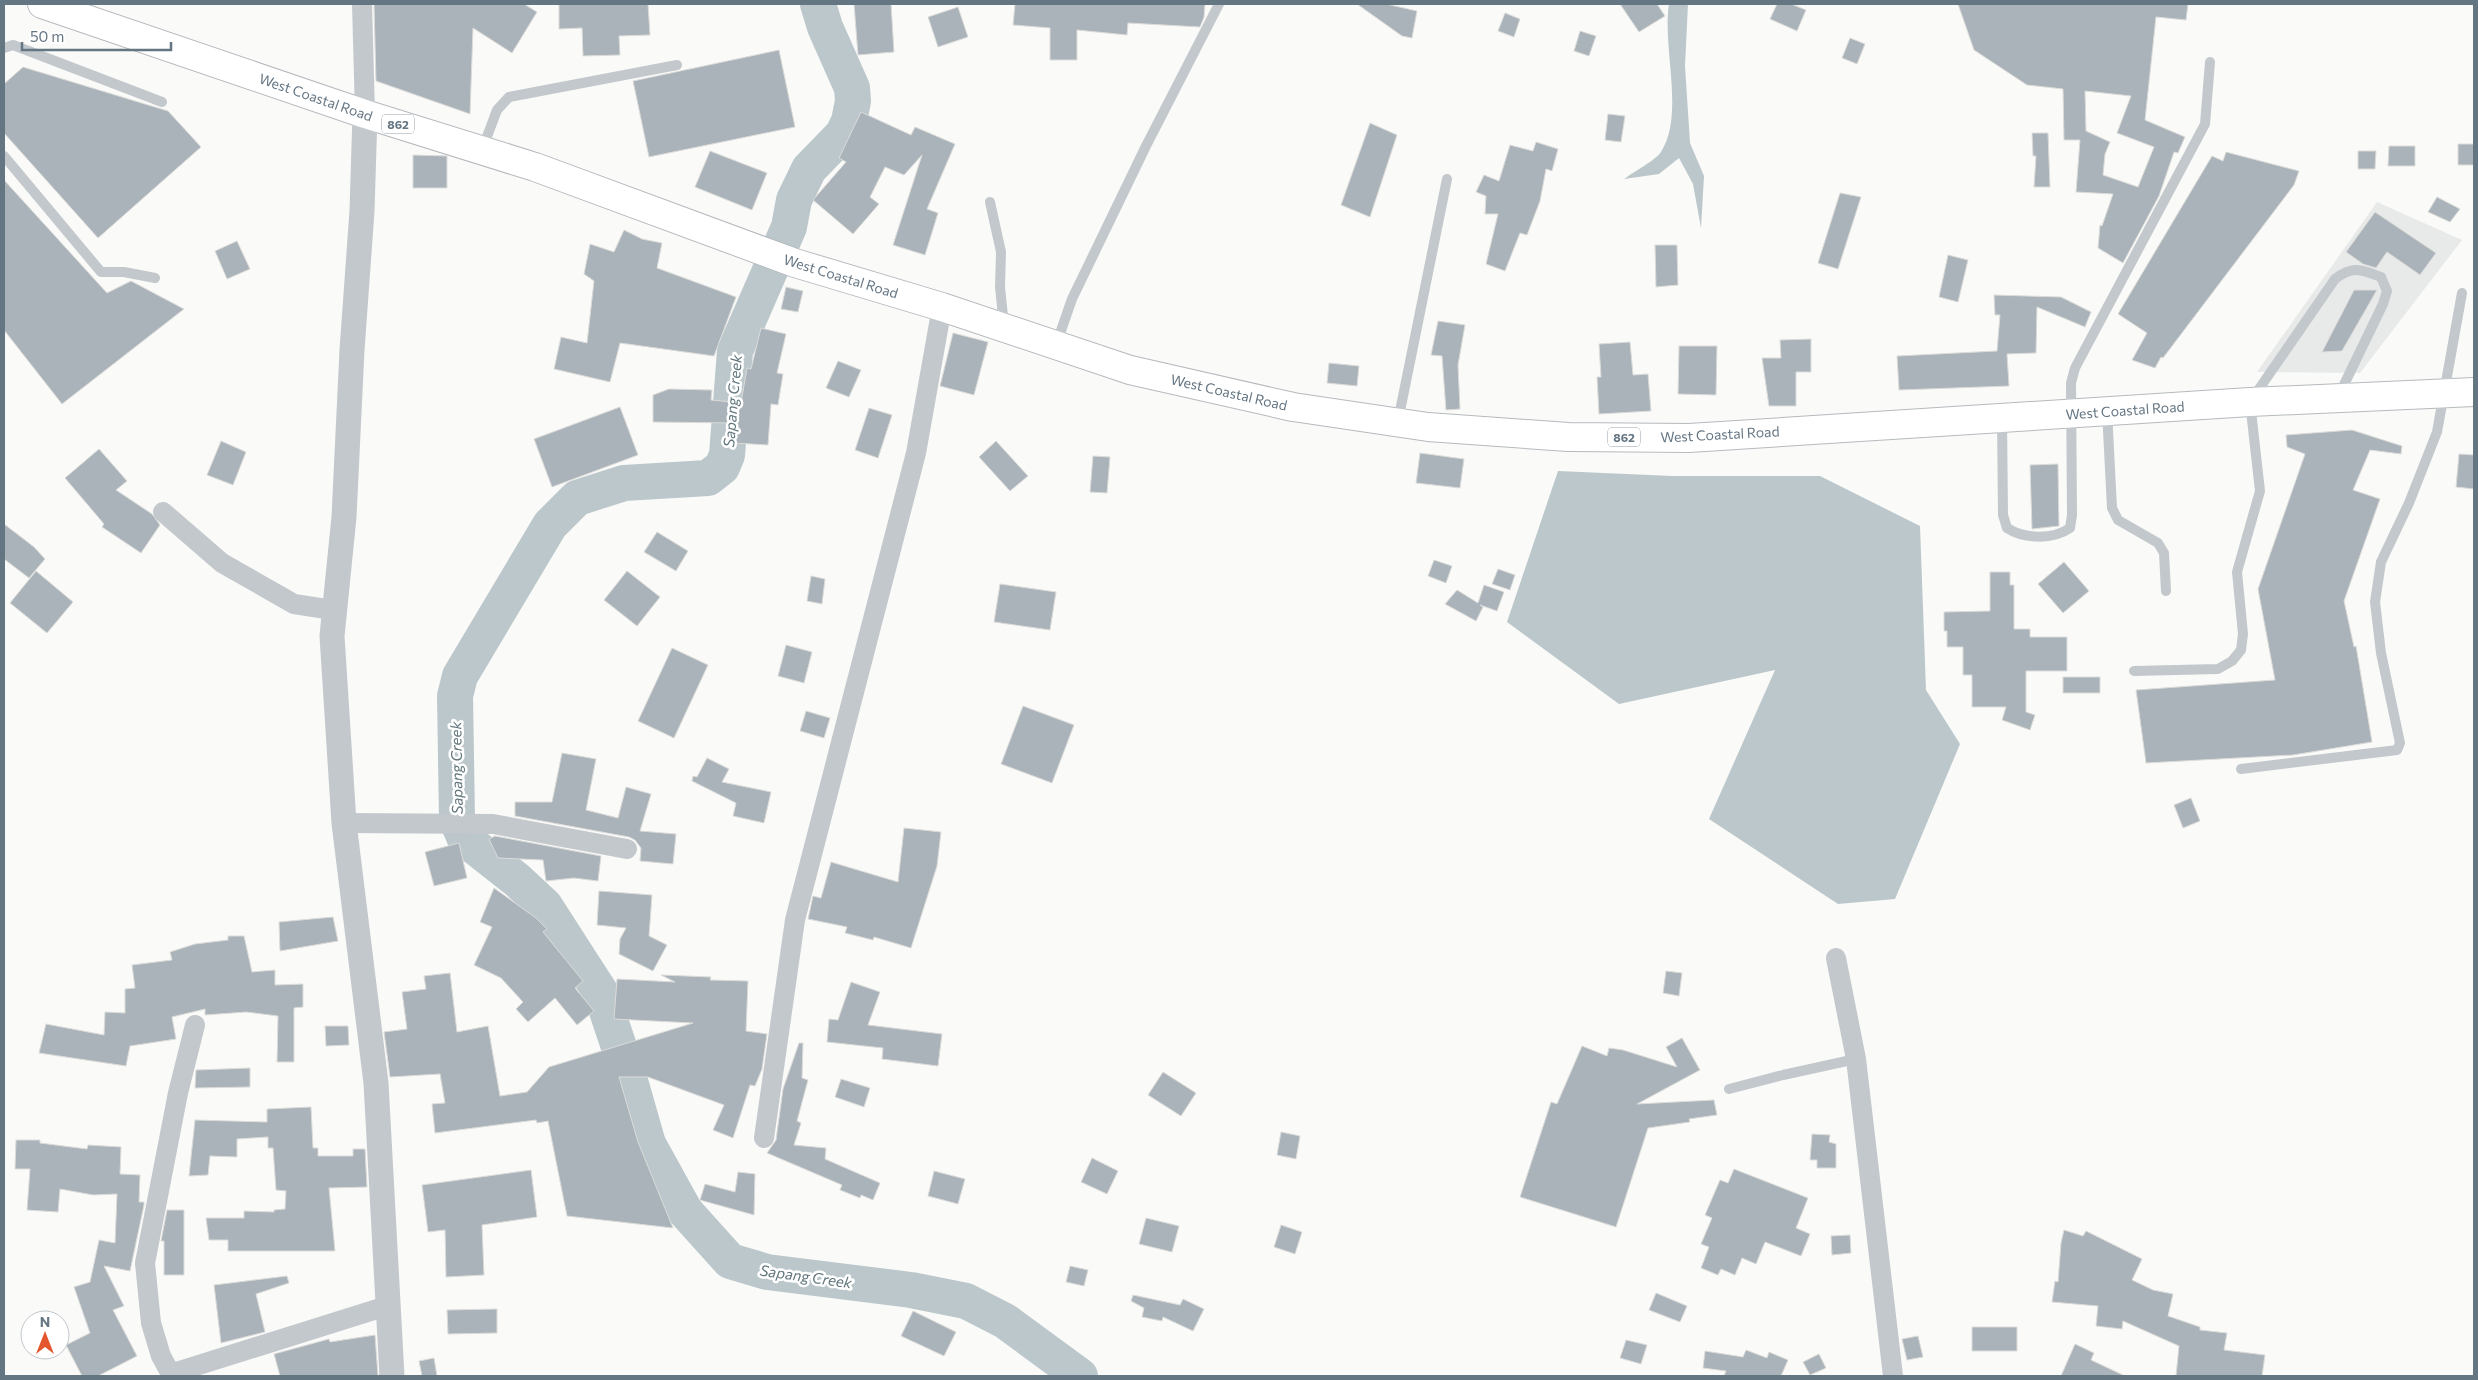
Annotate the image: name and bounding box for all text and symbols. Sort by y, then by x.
scale bar [22,20,171,52]
text: 50 m [30,27,64,45]
street label: West Coastal Road [257,70,375,124]
road number: 862 [382,115,414,134]
street label: West Coastal Road [782,250,900,302]
water label: Sapang Creek [719,353,745,448]
street label: West Coastal Road [1169,370,1289,414]
street label: West Coastal Road [2065,397,2185,423]
street label: West Coastal Road [1660,422,1780,446]
road number: 862 [1608,428,1640,447]
water label: Sapang Creek [446,721,466,815]
water label: Sapang Creek [759,1261,854,1291]
north arrow [20,1310,70,1360]
text: N [40,1313,50,1330]

